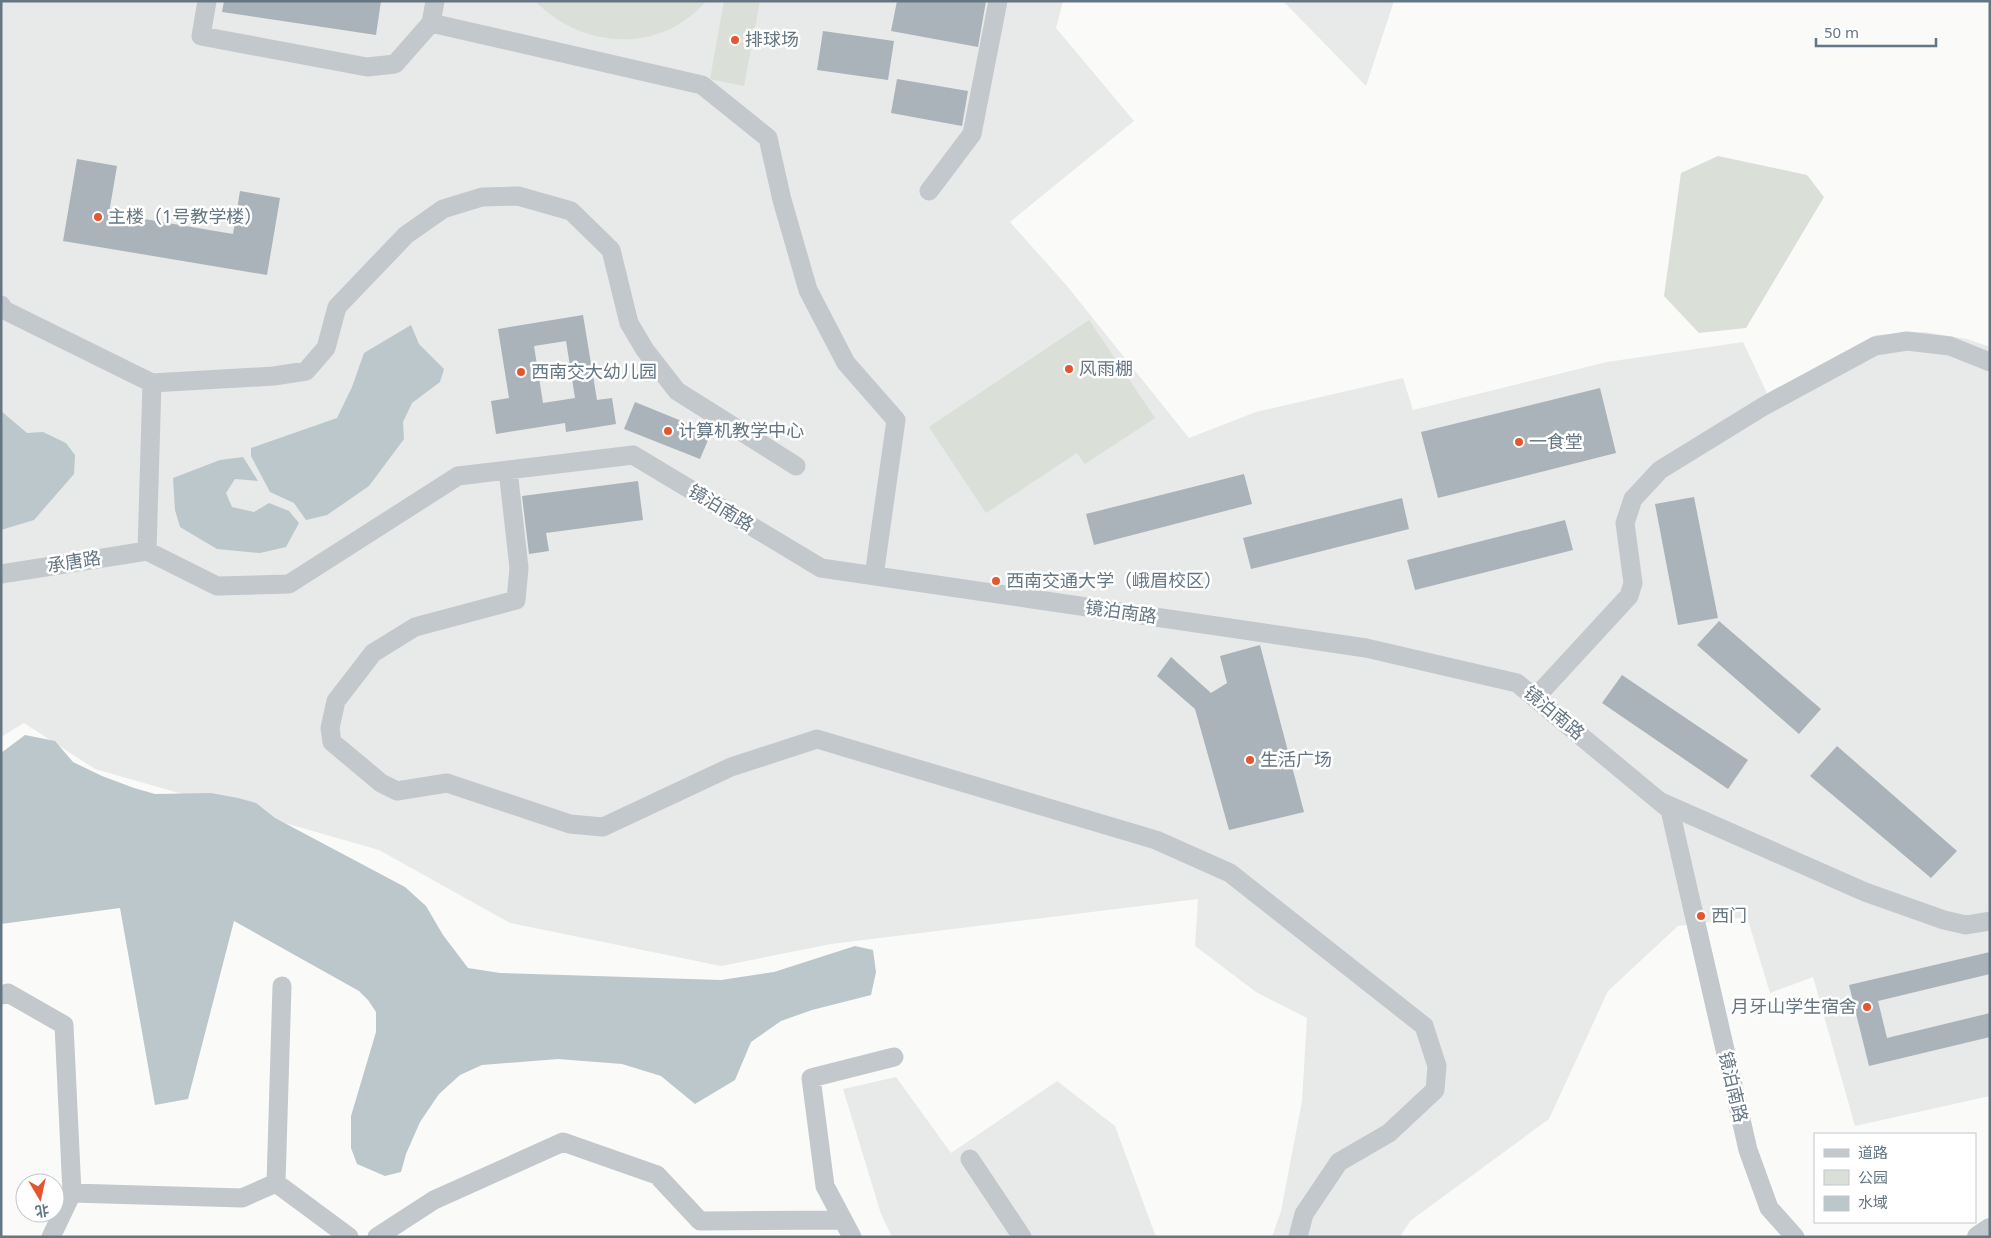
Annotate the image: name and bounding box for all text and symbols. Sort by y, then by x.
scale bar [1816,15,1936,47]
text: 50 m [1824,22,1859,42]
place label: 排球场 [745,27,799,51]
marker: 排球场 [729,34,741,46]
place label: 主楼（1号教学楼） [108,204,262,228]
marker: 主楼（1号教学楼） [92,211,104,223]
place label: 风雨棚 [1079,356,1133,380]
place label: 西南交大幼儿园 [531,359,657,383]
marker: 风雨棚 [1063,363,1075,375]
marker: 西南交大幼儿园 [515,366,527,378]
place label: 计算机教学中心 [678,418,804,442]
marker: 计算机教学中心 [662,425,674,437]
place label: 一食堂 [1529,429,1583,453]
marker: 一食堂 [1513,436,1525,448]
street label: 镜泊南路 [684,478,759,536]
street label: 承唐路 [45,545,102,577]
place label: 西南交通大学（峨眉校区） [1006,568,1222,592]
marker: 西南交通大学（峨眉校区） [990,575,1002,587]
street label: 镜泊南路 [1084,594,1158,628]
street label: 镜泊南路 [1519,680,1590,745]
place label: 生活广场 [1260,747,1332,771]
marker: 生活广场 [1244,754,1256,766]
place label: 西门 [1711,903,1747,927]
marker: 西门 [1695,910,1707,922]
place label: 月牙山学生宿舍 [1731,994,1857,1018]
marker: 月牙山学生宿舍 [1861,1001,1873,1013]
street label: 镜泊南路 [1714,1049,1754,1125]
legend [1814,1133,1976,1223]
text: 道路 [1858,1142,1888,1162]
text: 公园 [1858,1167,1888,1187]
north arrow [15,1173,65,1223]
text: 水域 [1858,1192,1888,1212]
text: 北 [34,1201,51,1222]

